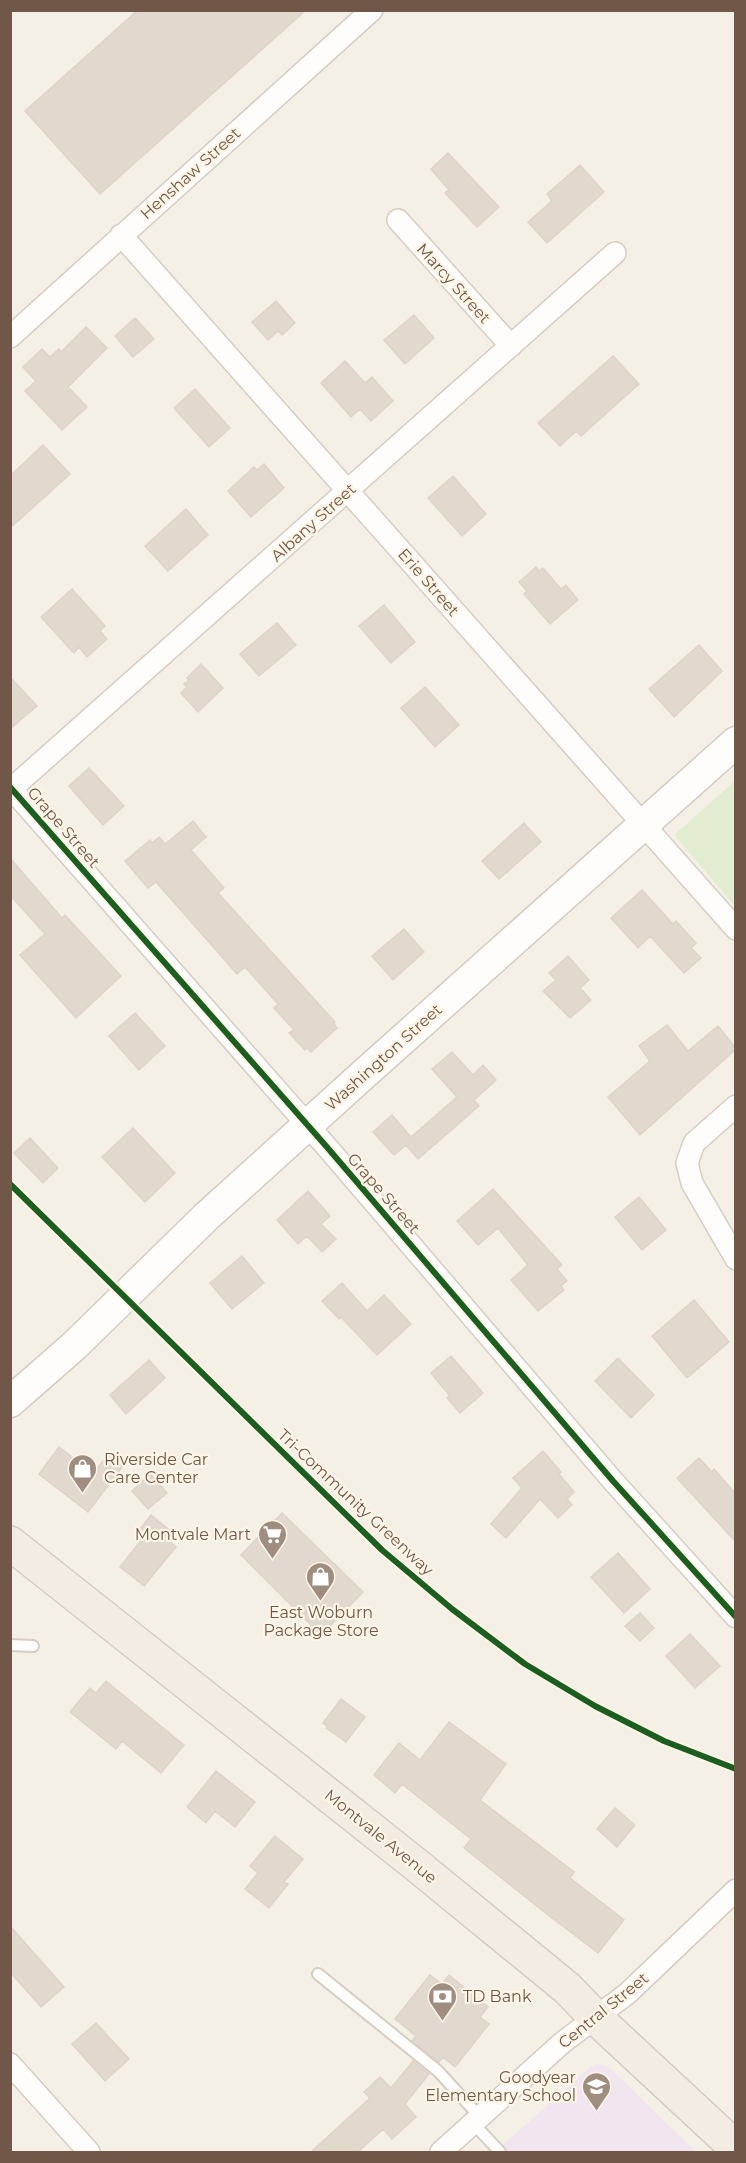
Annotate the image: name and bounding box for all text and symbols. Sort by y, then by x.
street label: Henshaw Street [136,123,245,223]
street label: Marcy Street [413,239,495,328]
street label: Albany Street [267,479,360,565]
street label: Erie Street [394,545,464,620]
street label: Grape Street [23,783,104,872]
street label: Washington Street [321,1000,446,1115]
street label: Grape Street [343,1149,424,1238]
street label: Tri-Community Greenway [274,1425,437,1580]
place label: Riverside Car Care Center [104,1450,208,1487]
shop icon: Riverside Car Care Center [67,1452,99,1494]
supermarket icon: Montvale Mart [256,1518,288,1560]
place label: Montvale Mart [135,1525,252,1544]
shop icon: East Woburn Package Store [305,1560,337,1602]
place label: East Woburn Package Store [263,1603,379,1640]
street label: Montvale Avenue [321,1785,441,1887]
street label: Central Street [555,1968,652,2052]
bank icon: TD Bank [426,1980,458,2022]
place label: TD Bank [463,1987,532,2006]
place label: Goodyear Elementary School [425,2068,576,2105]
school or university icon: Goodyear Elementary School [581,2070,613,2112]

